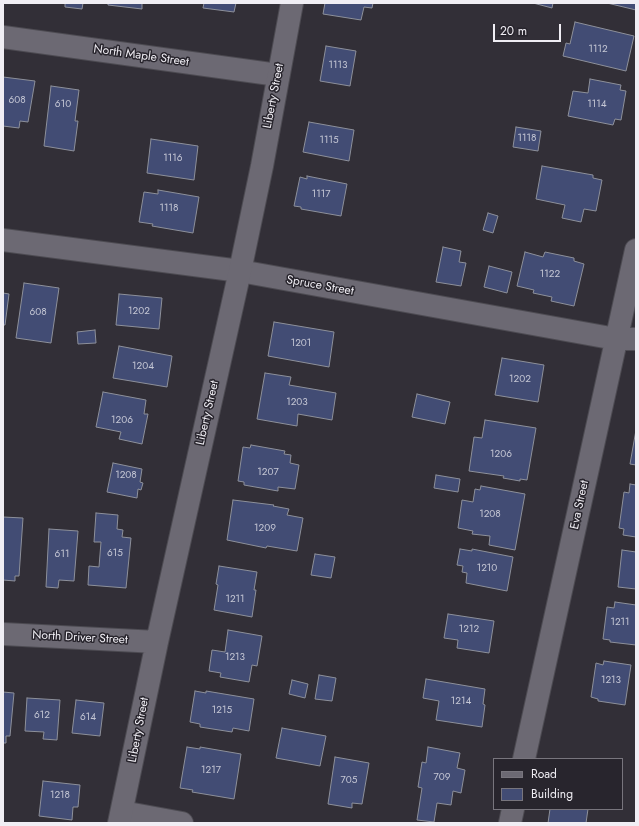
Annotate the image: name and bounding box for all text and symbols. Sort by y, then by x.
scale bar [495,16,563,42]
text: 20 m [500,22,527,40]
street label: North Maple Street [92,42,190,70]
house number: 1112 [588,44,608,56]
house number: 1113 [329,60,347,72]
street label: Liberty Street [261,62,287,130]
house number: 608 [8,95,26,107]
house number: 610 [55,99,71,111]
house number: 1114 [587,99,607,111]
house number: 1118 [518,133,536,145]
house number: 1115 [319,135,339,147]
house number: 1116 [163,153,183,165]
house number: 1117 [312,189,330,201]
house number: 1118 [160,203,178,215]
house number: 1122 [540,269,560,281]
street label: Spruce Street [285,273,355,299]
house number: 1202 [128,306,150,318]
house number: 608 [29,307,47,319]
house number: 1201 [291,338,311,350]
house number: 1204 [132,361,154,373]
house number: 1202 [509,374,531,386]
street label: Liberty Street [194,379,222,447]
house number: 1203 [286,397,308,409]
house number: 1206 [111,415,133,427]
house number: 1206 [490,449,512,461]
house number: 1207 [257,467,279,479]
house number: 1208 [115,470,137,482]
street label: Eva Street [568,479,592,531]
house number: 1208 [479,509,501,521]
house number: 1209 [254,523,276,535]
house number: 615 [107,548,123,560]
house number: 611 [55,549,69,561]
house number: 1210 [477,563,497,575]
house number: 1211 [225,594,245,606]
house number: 1211 [610,617,630,629]
house number: 1212 [459,624,479,636]
street label: North Driver Street [32,628,128,648]
house number: 1213 [225,652,245,664]
house number: 1213 [601,675,621,687]
street label: Liberty Street [126,696,152,764]
house number: 1214 [451,696,471,708]
house number: 1215 [212,705,232,717]
house number: 612 [34,710,50,722]
house number: 614 [80,712,96,724]
legend [493,758,623,810]
house number: 1217 [201,765,221,777]
text: Road [531,765,557,783]
house number: 709 [433,772,451,784]
house number: 705 [341,775,357,787]
text: Building [531,785,573,803]
house number: 1218 [50,790,70,802]

